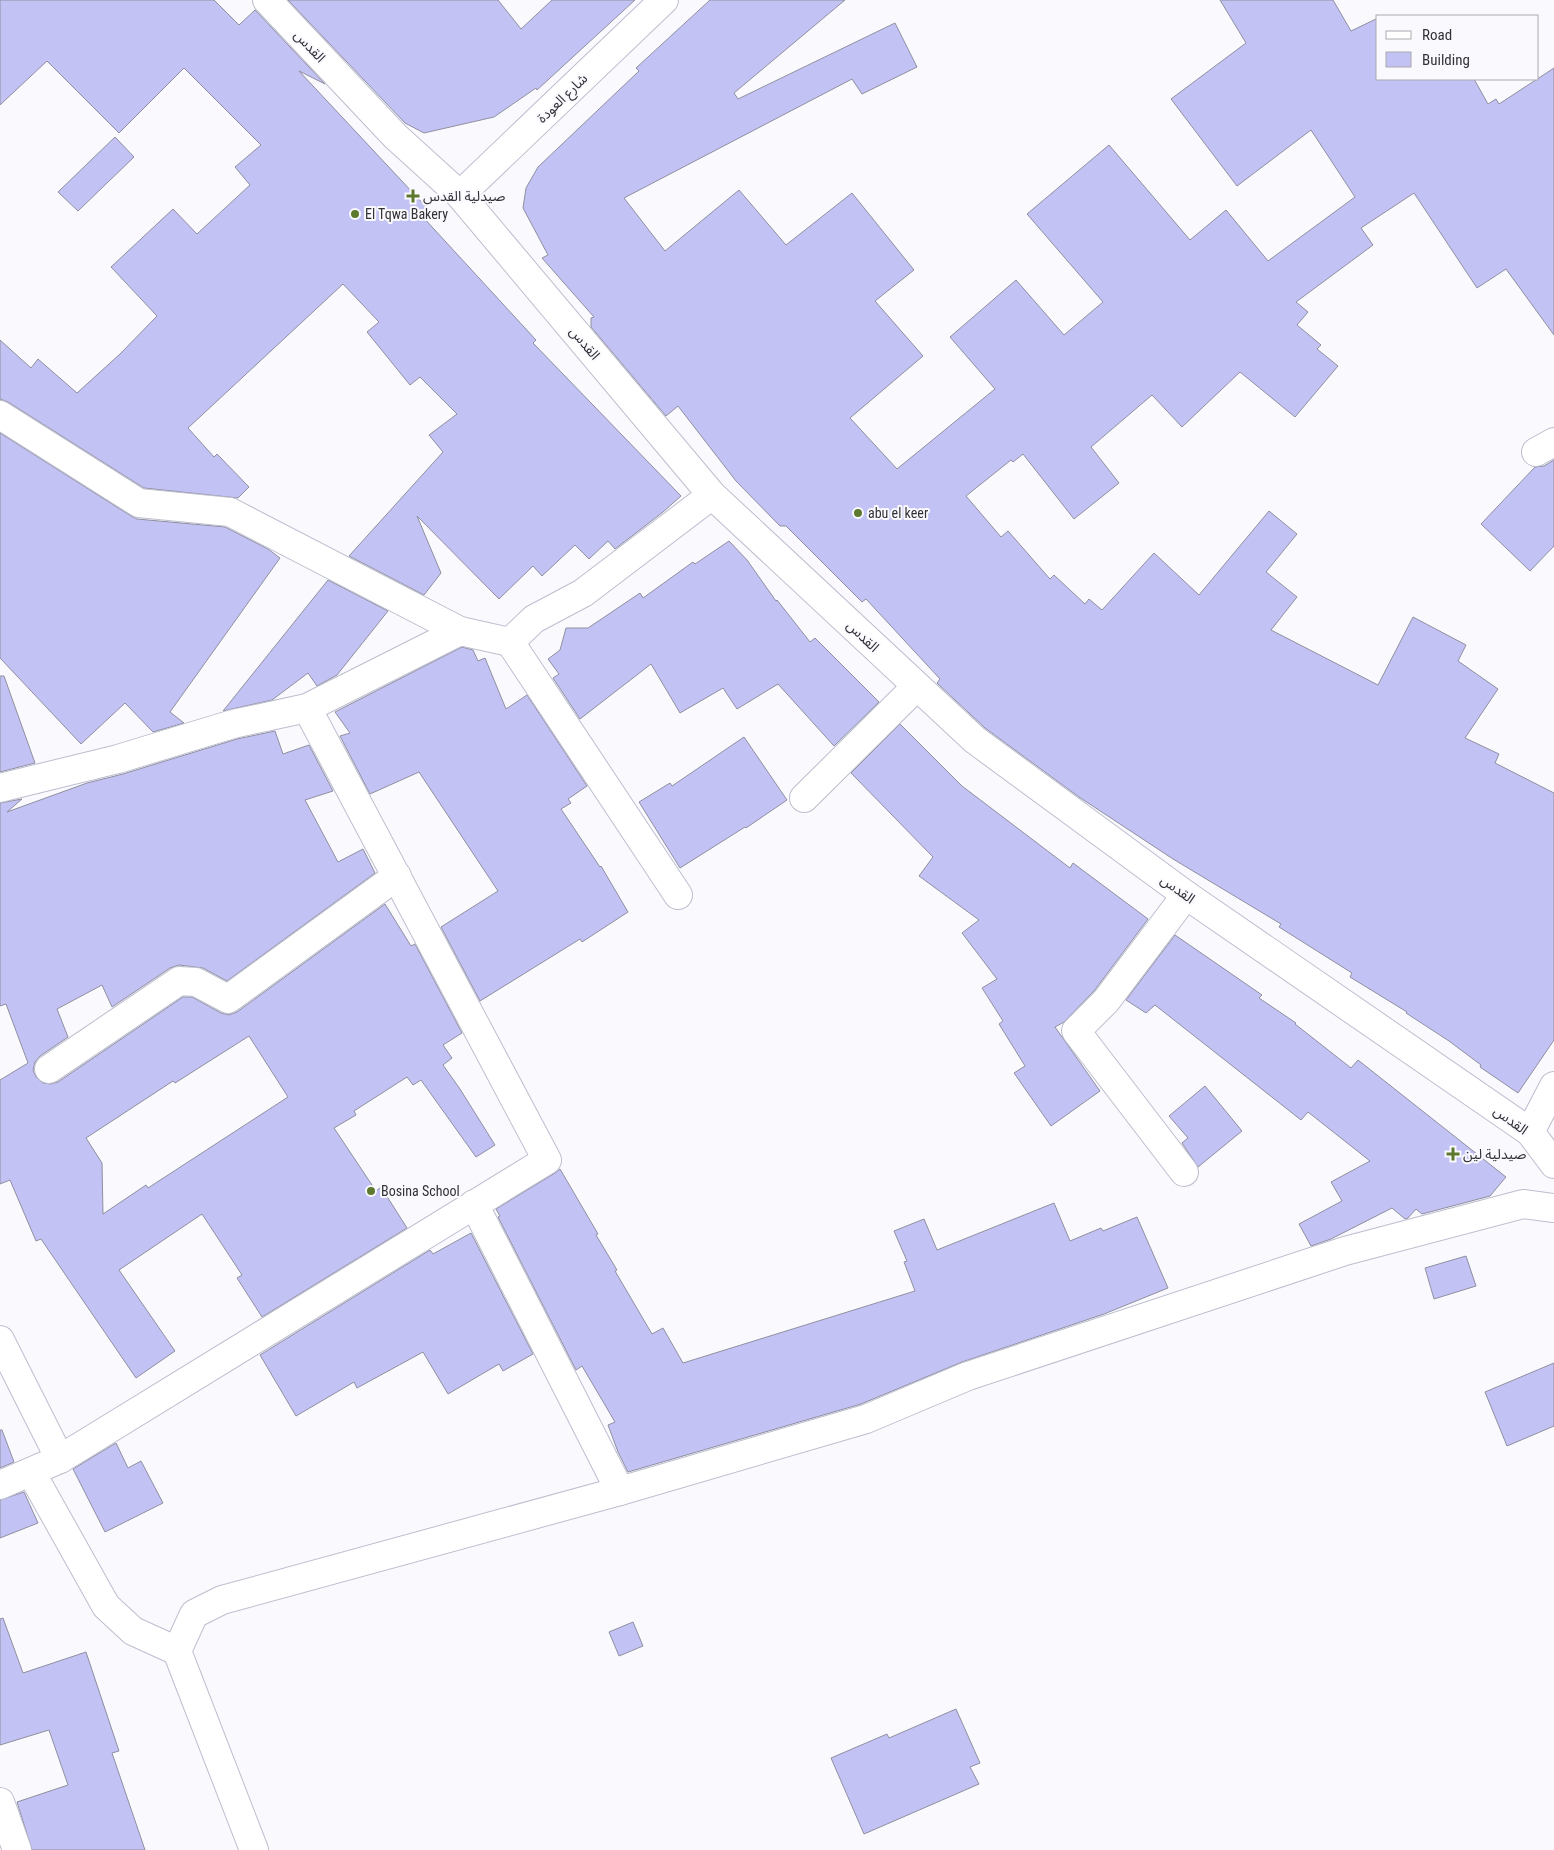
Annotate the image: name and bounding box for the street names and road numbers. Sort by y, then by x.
street label: القدس [290,27,329,66]
street label: شارع العودة [534,70,593,128]
street label: القدس [566,323,603,363]
street label: القدس [843,617,882,656]
street label: القدس [1157,871,1198,908]
street label: القدس [1490,1102,1531,1139]

